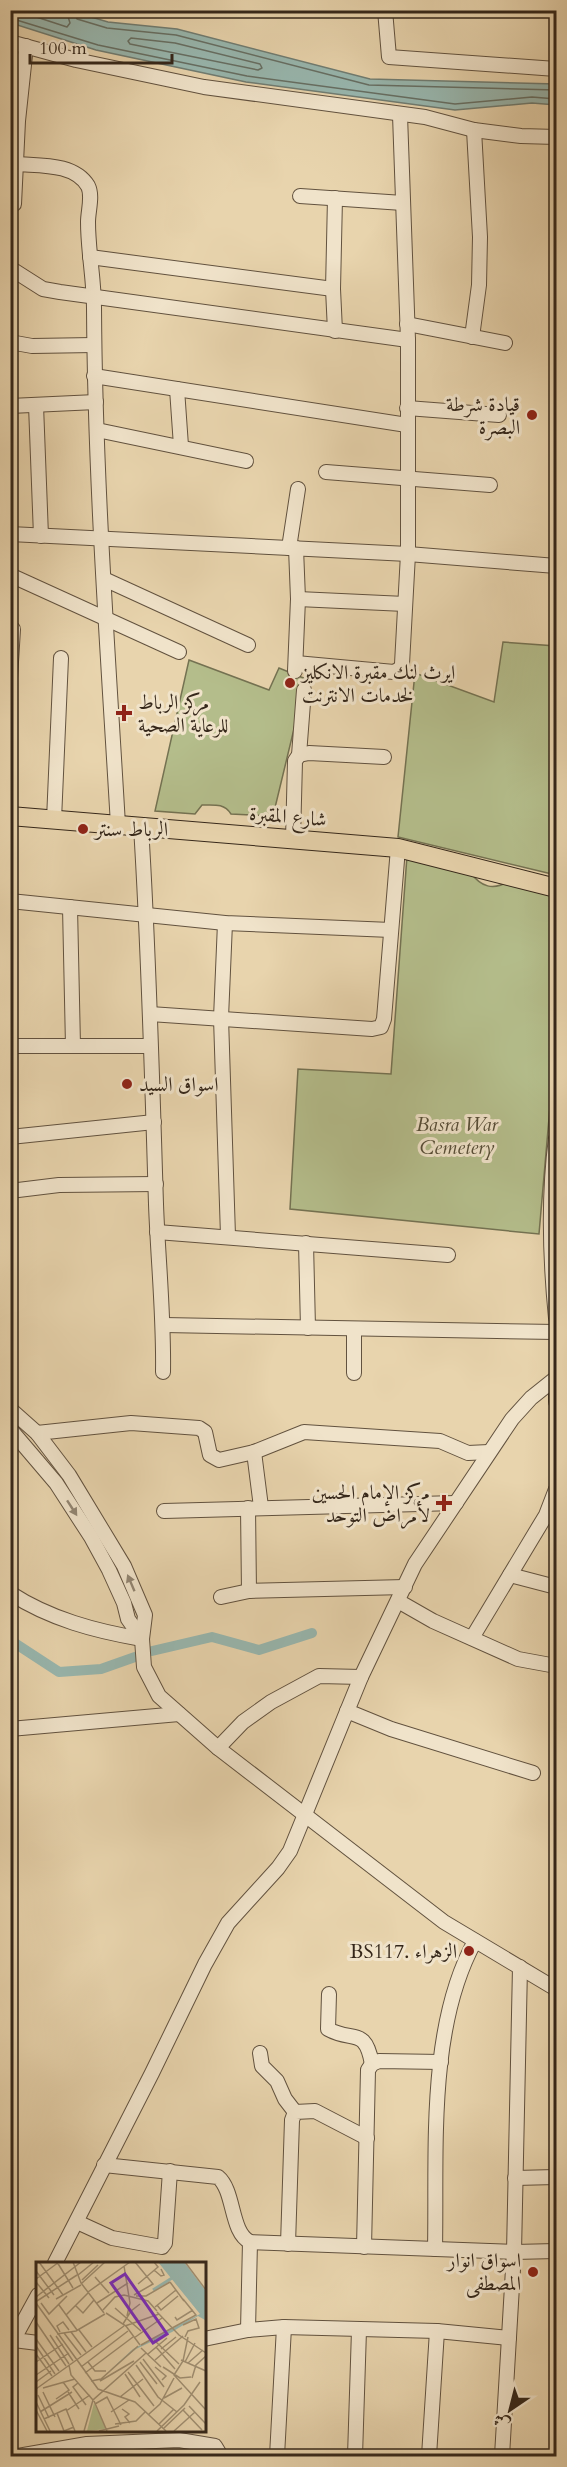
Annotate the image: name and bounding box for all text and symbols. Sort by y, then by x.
scale bar [30,27,172,65]
text: 100 m [39,36,87,61]
place label: قيادة شرطة البصرة [446,391,520,441]
marker: قيادة شرطة البصرة [525,408,539,422]
place label: ايرث لنك مقبرة الانكليز لخدمات الانترنت [300,659,455,709]
marker: ايرث لنك مقبرة الانكليز لخدمات الانترنت [283,676,297,690]
place label: مركز الرباط للرعاية الصحية [138,689,229,739]
marker: مركز الرباط للرعاية الصحية [115,704,133,722]
street label: شارع المقبرة [248,800,328,837]
place label: الرباط سنتر [93,816,168,843]
marker: الرباط سنتر [76,822,90,836]
place label: اسواق السيد [139,1071,219,1098]
marker: اسواق السيد [120,1077,134,1091]
park label: Basra War Cemetery [416,1111,499,1161]
place label: مركز الإمام الحسين لأمراض التوحد [312,1479,430,1529]
marker: مركز الإمام الحسين لأمراض التوحد [435,1494,453,1512]
one-way arrow [67,1500,78,1516]
one-way arrow [126,1574,135,1592]
place label: BS117. الزهراء [350,1938,457,1965]
marker: BS117. الزهراء [462,1944,476,1958]
place label: اسواق انوار المصطفى [446,2247,521,2298]
inset map [36,2262,206,2431]
marker: اسواق انوار المصطفى [526,2265,540,2279]
north arrow [480,2380,540,2440]
text: ش [489,2408,515,2435]

